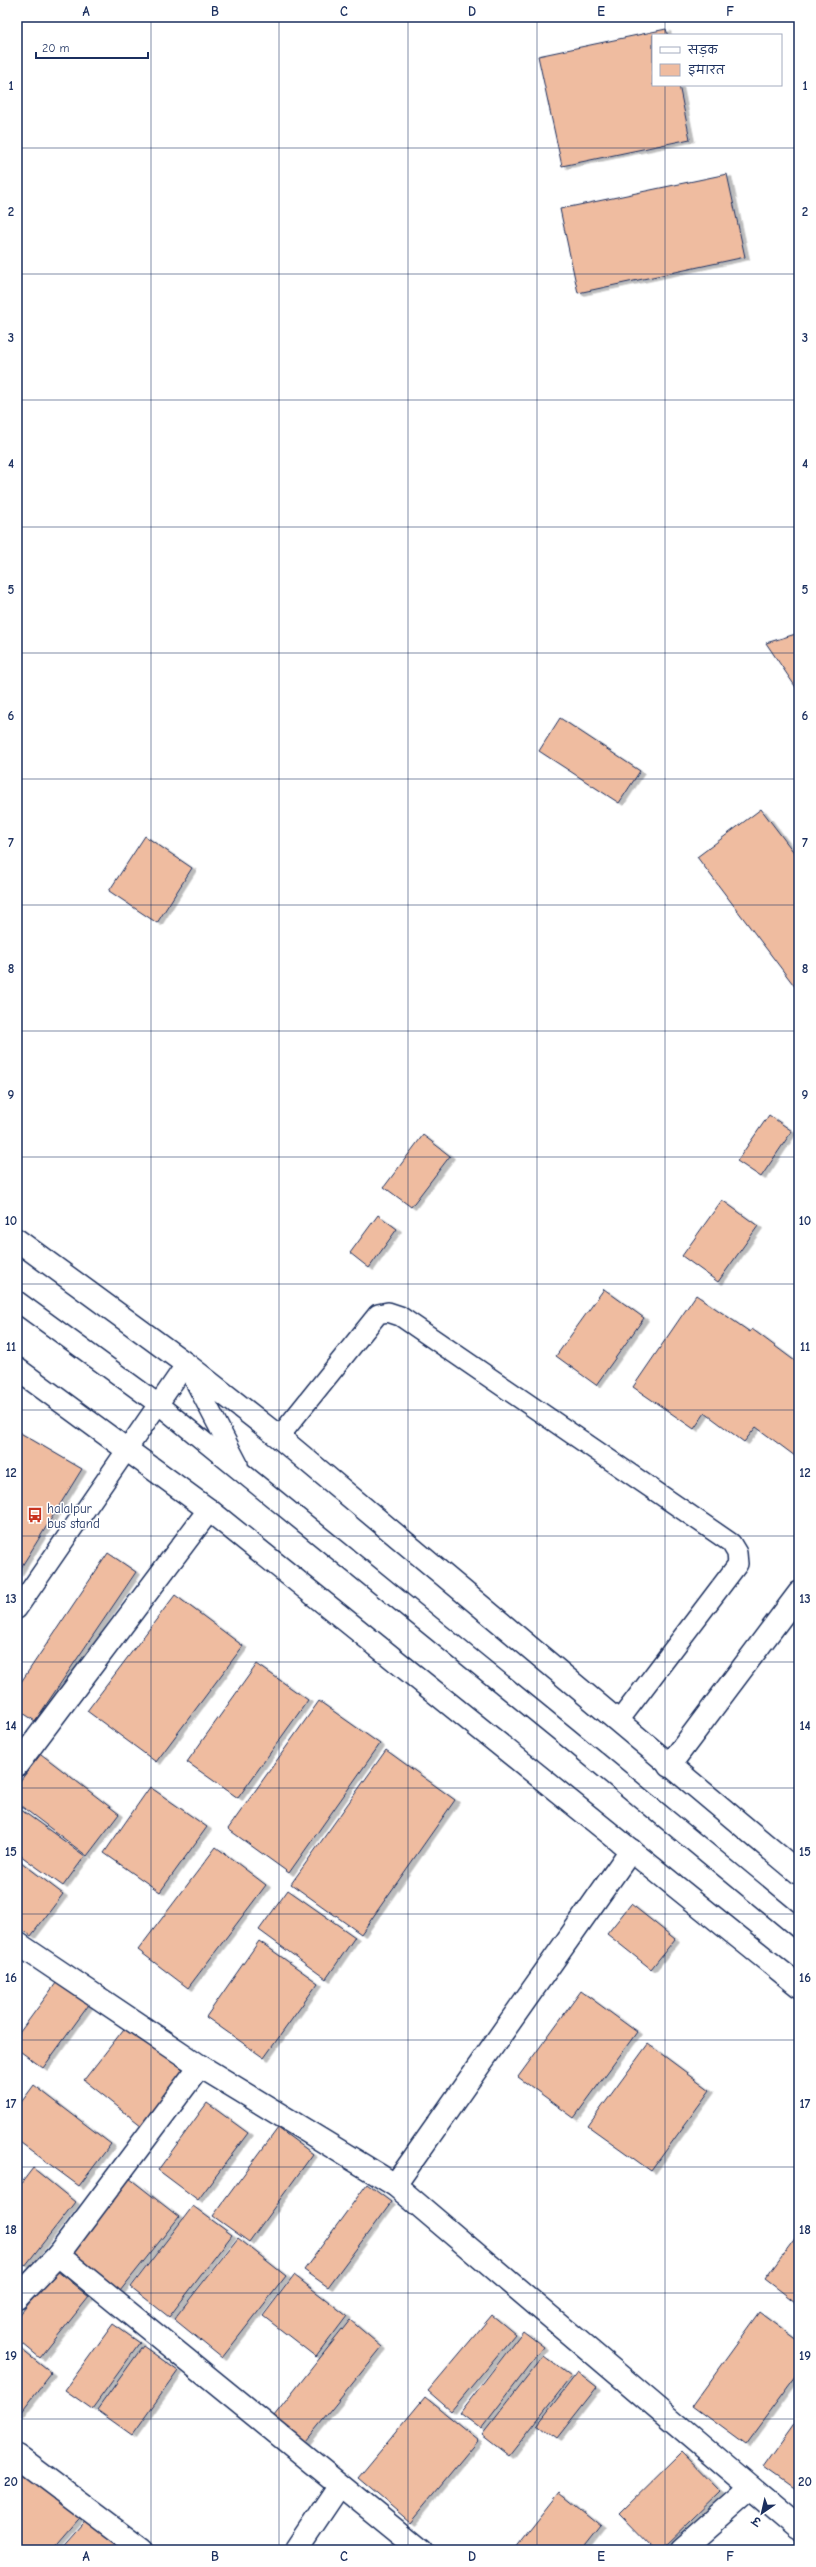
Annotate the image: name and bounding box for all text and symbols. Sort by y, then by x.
text: A [82,4,90,19]
text: B [211,4,219,19]
text: C [340,4,348,19]
text: D [468,4,476,19]
text: E [597,4,605,19]
text: F [726,4,734,19]
scale bar [36,34,148,60]
legend [652,34,782,86]
text: 20 m [42,41,70,55]
text: सड़क [687,43,719,58]
text: इमारत [688,63,726,77]
text: 1 [8,78,14,93]
text: 1 [802,78,808,93]
text: 2 [8,204,14,219]
text: 2 [802,204,808,219]
text: 3 [8,330,14,345]
text: 3 [802,330,808,345]
text: 4 [8,456,14,471]
text: 4 [802,456,808,471]
text: 5 [8,582,15,597]
text: 5 [802,582,809,597]
text: 6 [8,708,15,723]
text: 6 [802,708,809,723]
text: 7 [8,835,14,850]
text: 7 [802,835,808,850]
text: 8 [8,961,14,976]
text: 8 [802,961,808,976]
text: 9 [8,1087,15,1102]
text: 9 [802,1087,809,1102]
text: 10 [5,1213,17,1228]
text: 10 [799,1213,811,1228]
text: 11 [6,1339,16,1354]
text: 11 [800,1339,810,1354]
text: 12 [5,1465,17,1480]
text: 12 [799,1465,811,1480]
place label: halalpur bus stand [47,1501,100,1531]
bus stop icon: halalpur bus stand [26,1506,44,1524]
text: 13 [5,1591,17,1606]
text: 13 [799,1591,811,1606]
text: 14 [5,1718,17,1733]
text: 14 [799,1718,811,1733]
text: 15 [5,1844,17,1859]
text: 15 [799,1844,811,1859]
text: 16 [5,1970,17,1985]
text: 16 [799,1970,811,1985]
text: 17 [6,2096,17,2111]
text: 17 [800,2096,811,2111]
text: 18 [5,2222,17,2237]
text: 18 [799,2222,811,2237]
text: 19 [5,2348,17,2363]
text: 19 [799,2348,811,2363]
text: 20 [4,2474,18,2489]
text: 20 [798,2474,812,2489]
north arrow [742,2493,782,2533]
text: उ [749,2513,764,2529]
text: A [82,2549,90,2564]
text: B [211,2549,219,2564]
text: C [340,2549,348,2564]
text: D [468,2549,476,2564]
text: E [597,2549,605,2564]
text: F [726,2549,734,2564]

